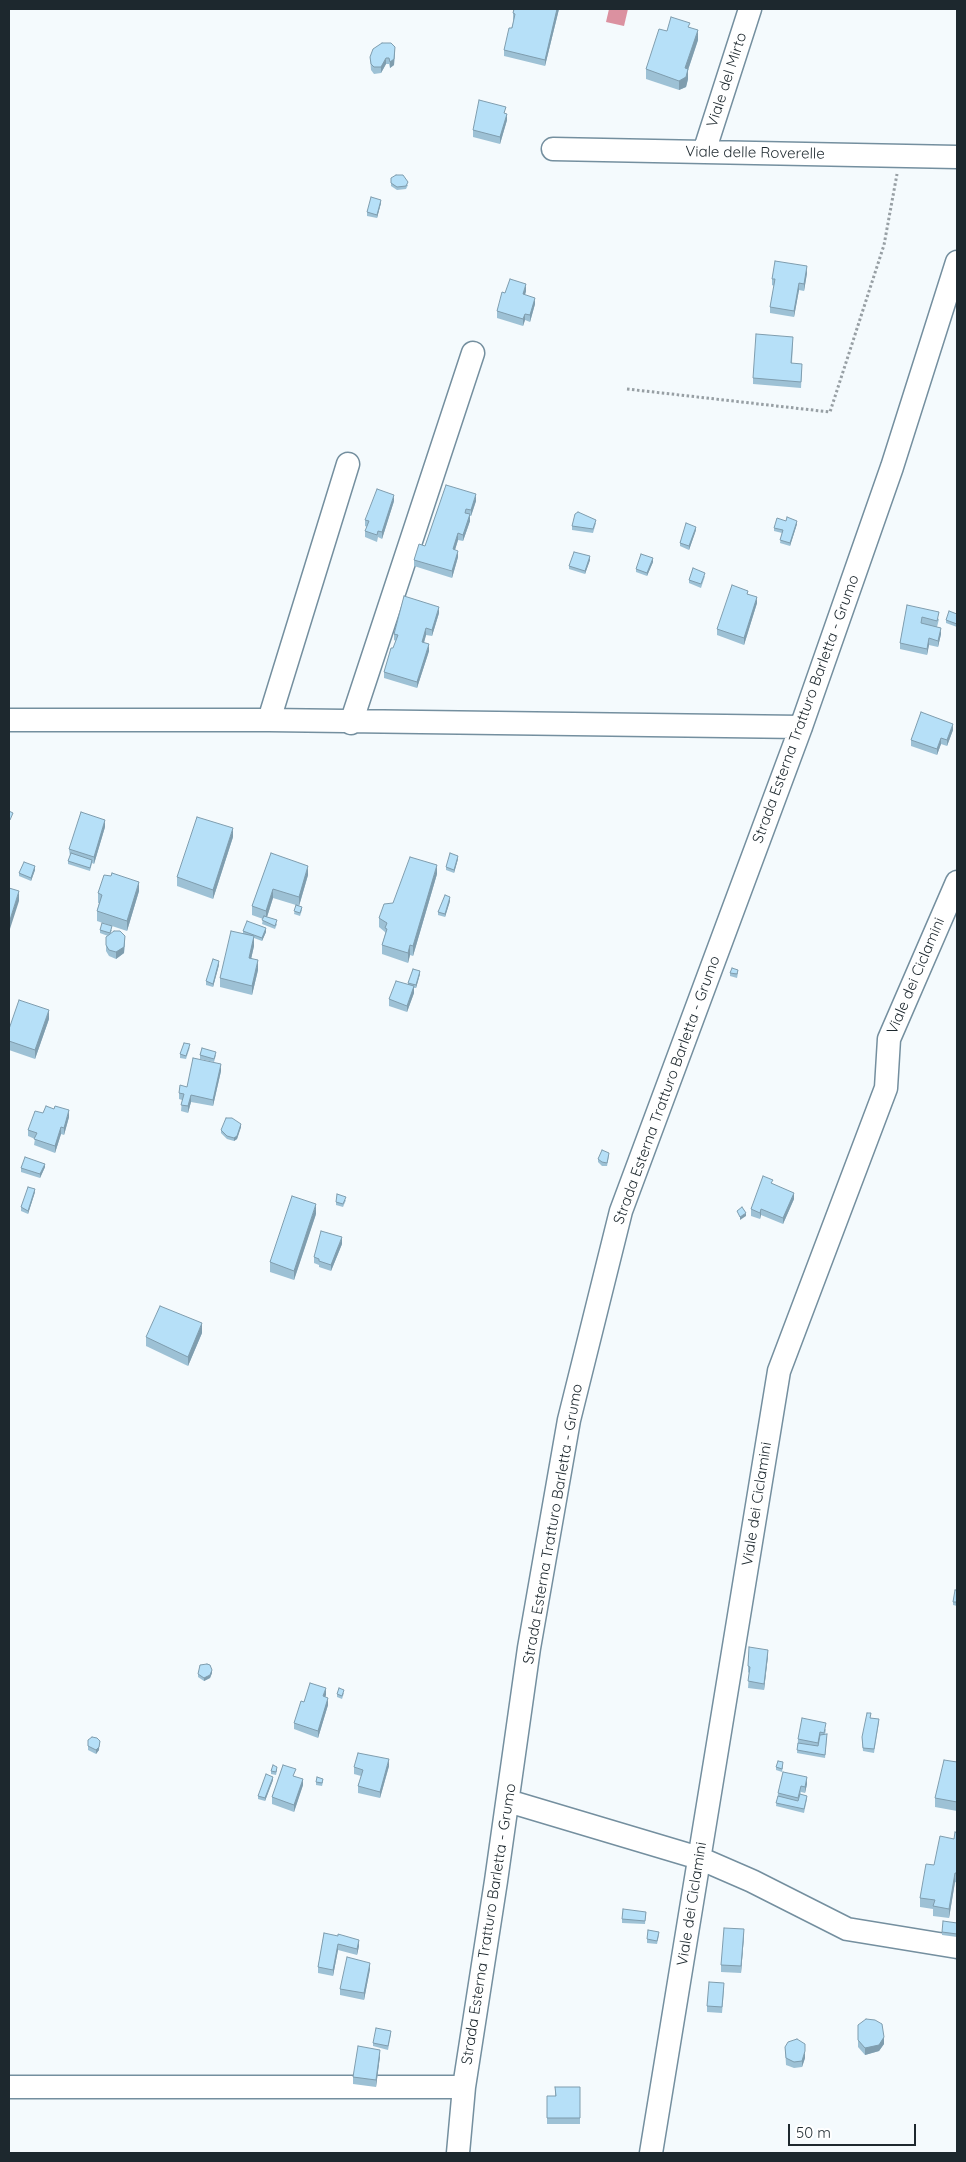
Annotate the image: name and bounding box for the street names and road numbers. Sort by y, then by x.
street label: Viale del Mirto [703,30,751,130]
street label: Viale delle Roverelle [685,143,825,163]
street label: Strada Esterna Tratturo Barletta - Grumo [749,572,863,846]
street label: Viale dei Ciclamini [883,915,949,1037]
street label: Strada Esterna Tratturo Barletta - Grumo [610,953,724,1227]
street label: Strada Esterna Tratturo Barletta - Grumo [519,1382,587,1666]
street label: Viale dei Ciclamini [738,1441,776,1567]
street label: Strada Esterna Tratturo Barletta - Grumo [458,1782,520,2066]
street label: Viale dei Ciclamini [673,1841,711,1967]

